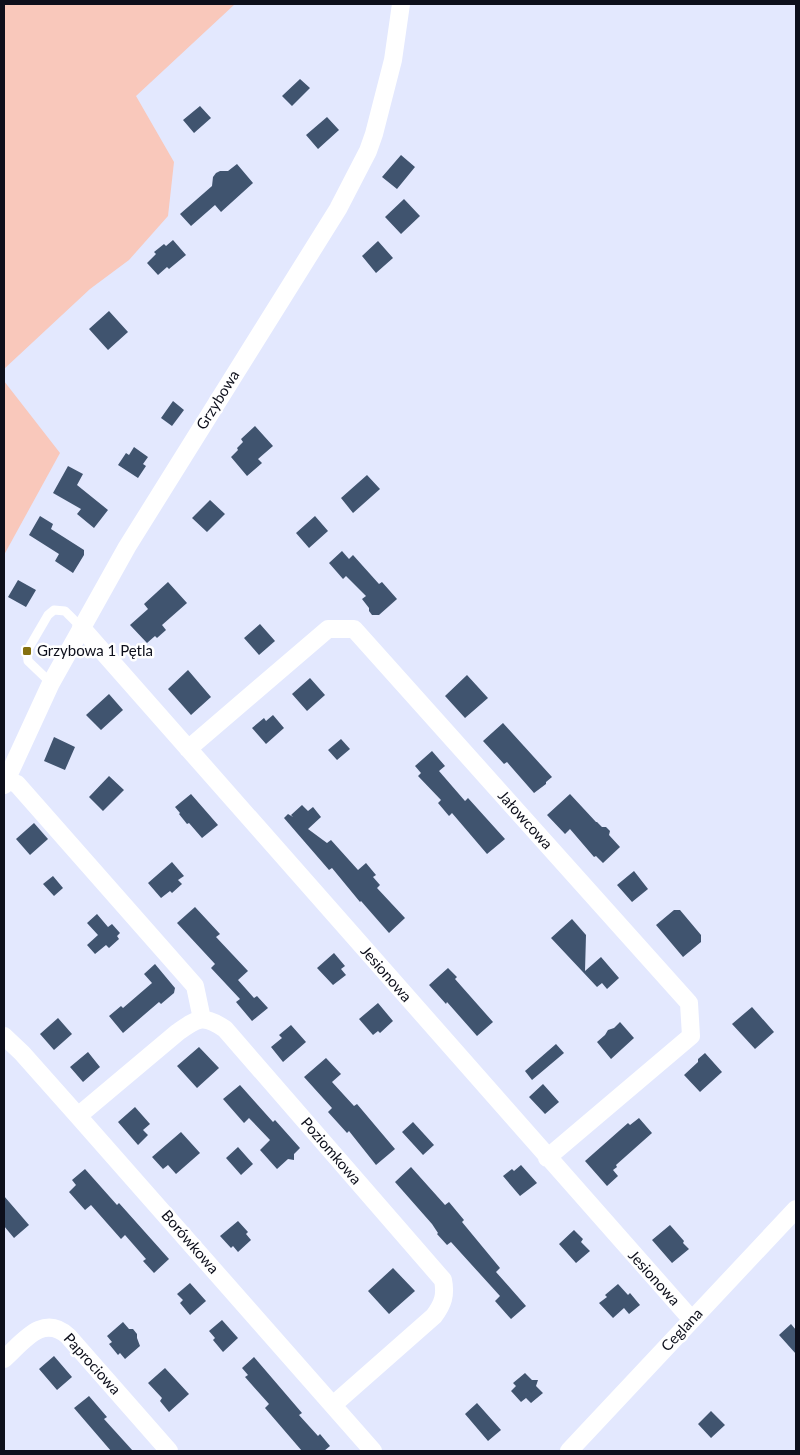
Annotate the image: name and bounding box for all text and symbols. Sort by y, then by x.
street label: Grzybowa [192,366,242,433]
place label: Grzybowa 1 Pętla [37,641,153,659]
marker: Grzybowa 1 Pętla [21,645,33,657]
street label: Jałowcowa [495,786,557,852]
street label: Jesionowa [357,942,416,1005]
street label: Poziomkowa [298,1113,366,1188]
street label: Borówkowa [158,1206,223,1277]
street label: Jesionowa [625,1246,684,1309]
street label: Ceglana [657,1304,706,1355]
street label: Paprociowa [60,1329,125,1398]

